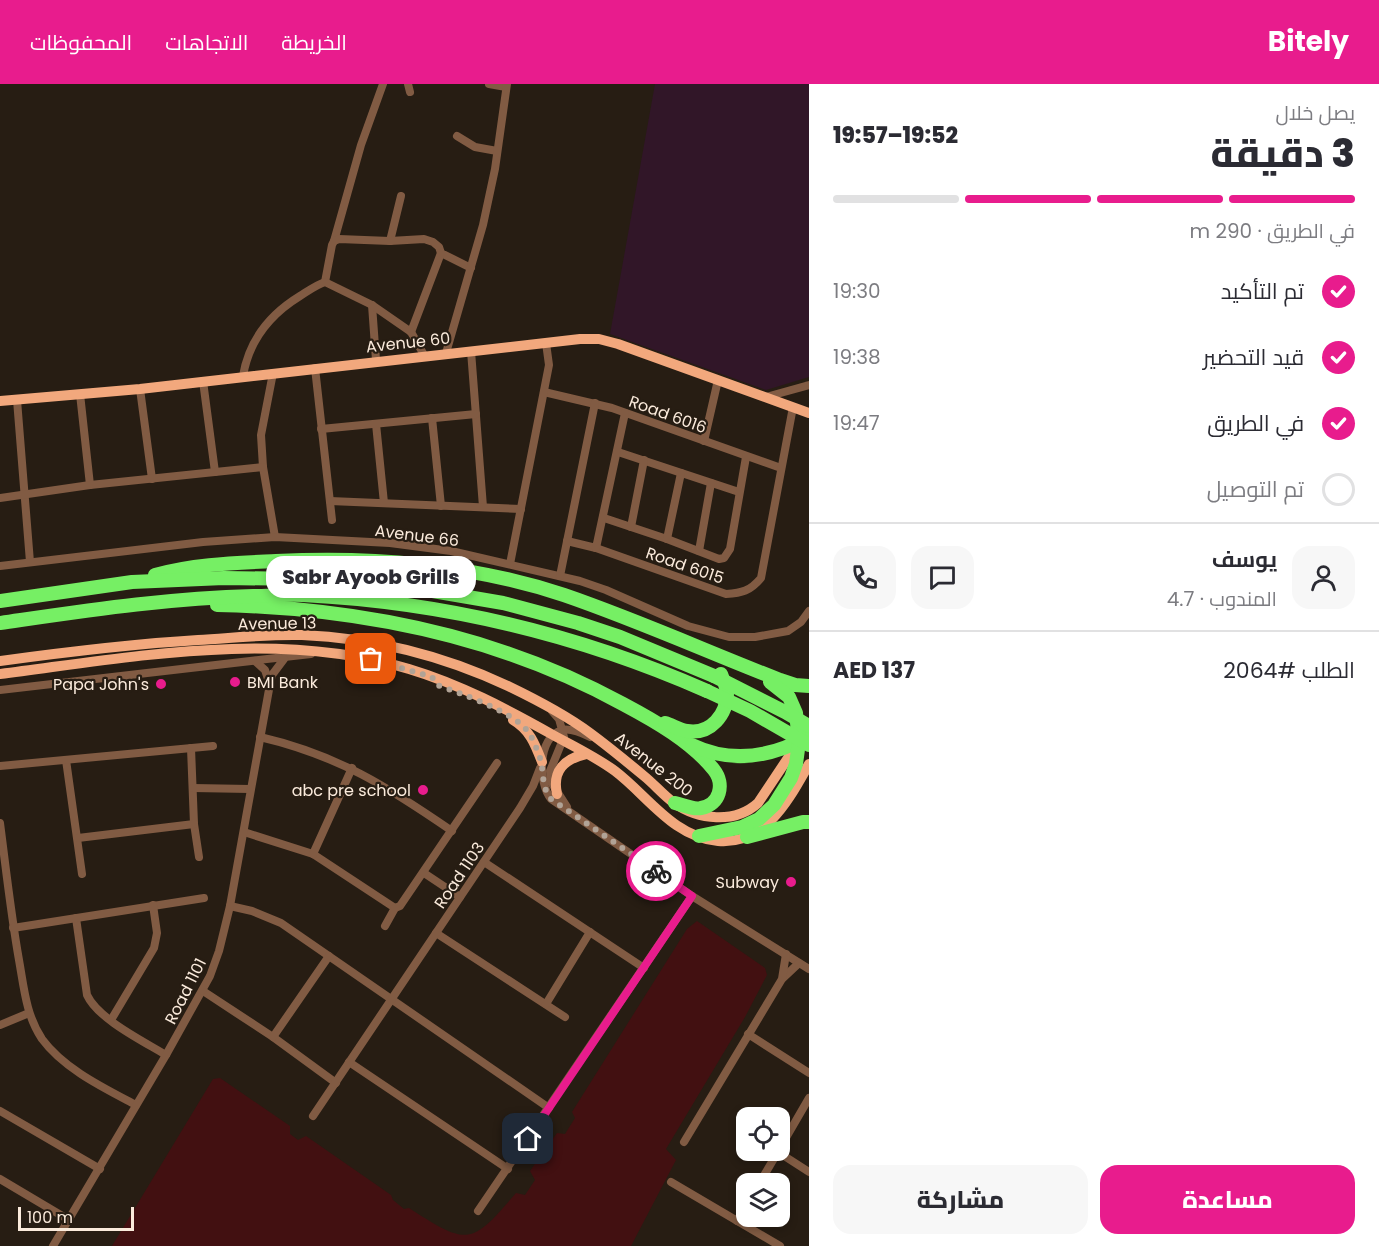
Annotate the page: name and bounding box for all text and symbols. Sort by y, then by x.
text: Bitely [1268,22,1349,61]
text: المحفوظات [30,28,132,57]
text: الاتجاهات [165,28,248,57]
text: الخريطة [281,28,347,57]
text: يصل خلال [1275,99,1355,127]
text: 19:52–19:57 [833,120,958,151]
text: 3 دقيقة [1210,126,1355,181]
text: في الطريق · 290 m [1190,217,1355,245]
icon: check [1322,275,1355,308]
text: تم التأكيد [1221,276,1304,307]
text: 19:30 [833,277,881,305]
street label: Avenue 60 [365,327,451,358]
icon: check [1322,341,1355,374]
text: قيد التحضير [1203,342,1304,373]
text: 19:38 [833,343,881,371]
street label: Road 6016 [626,390,710,439]
icon: check [1322,407,1355,440]
text: في الطريق [1207,408,1304,439]
text: 19:47 [833,409,880,437]
text: تم التوصيل [1207,474,1304,505]
street label: Avenue 66 [374,519,460,552]
street label: Road 6015 [643,541,727,590]
text: يوسف [1212,544,1277,575]
button: phone [833,546,896,609]
button: chat [911,546,974,609]
button: person [1292,546,1355,609]
callout: Sabr Ayoob Grills [266,557,476,599]
text: Sabr Ayoob Grills [282,563,460,591]
text: المندوب · 4.7 [1167,585,1277,613]
street label: Avenue 13 [237,611,317,636]
pin [345,633,396,684]
icon: bag [354,642,387,675]
text: AED 137 [833,655,915,686]
text: الطلب #2064 [1223,655,1355,686]
place label: BMI Bank [247,671,319,694]
place label: Papa John's [53,673,149,696]
marker: BMI Bank [228,675,242,689]
marker: Papa John's [154,677,168,691]
street label: Avenue 200 [610,727,698,802]
place label: abc pre school [292,779,411,802]
marker: abc pre school [416,783,430,797]
street label: Road 1103 [429,838,490,913]
courier [626,841,686,901]
icon: bike [640,855,673,888]
place label: Subway [716,871,779,894]
marker: Subway [784,875,798,889]
street label: Road 1101 [159,954,212,1028]
map controls [736,1107,790,1227]
button: locate [736,1107,790,1161]
pin [502,1113,553,1164]
icon: home [511,1122,544,1155]
button: مشاركة [833,1165,1088,1234]
button: مساعدة [1100,1165,1355,1234]
button: layers [736,1173,790,1227]
scale bar [18,1204,134,1232]
text: 100 m [27,1206,73,1229]

